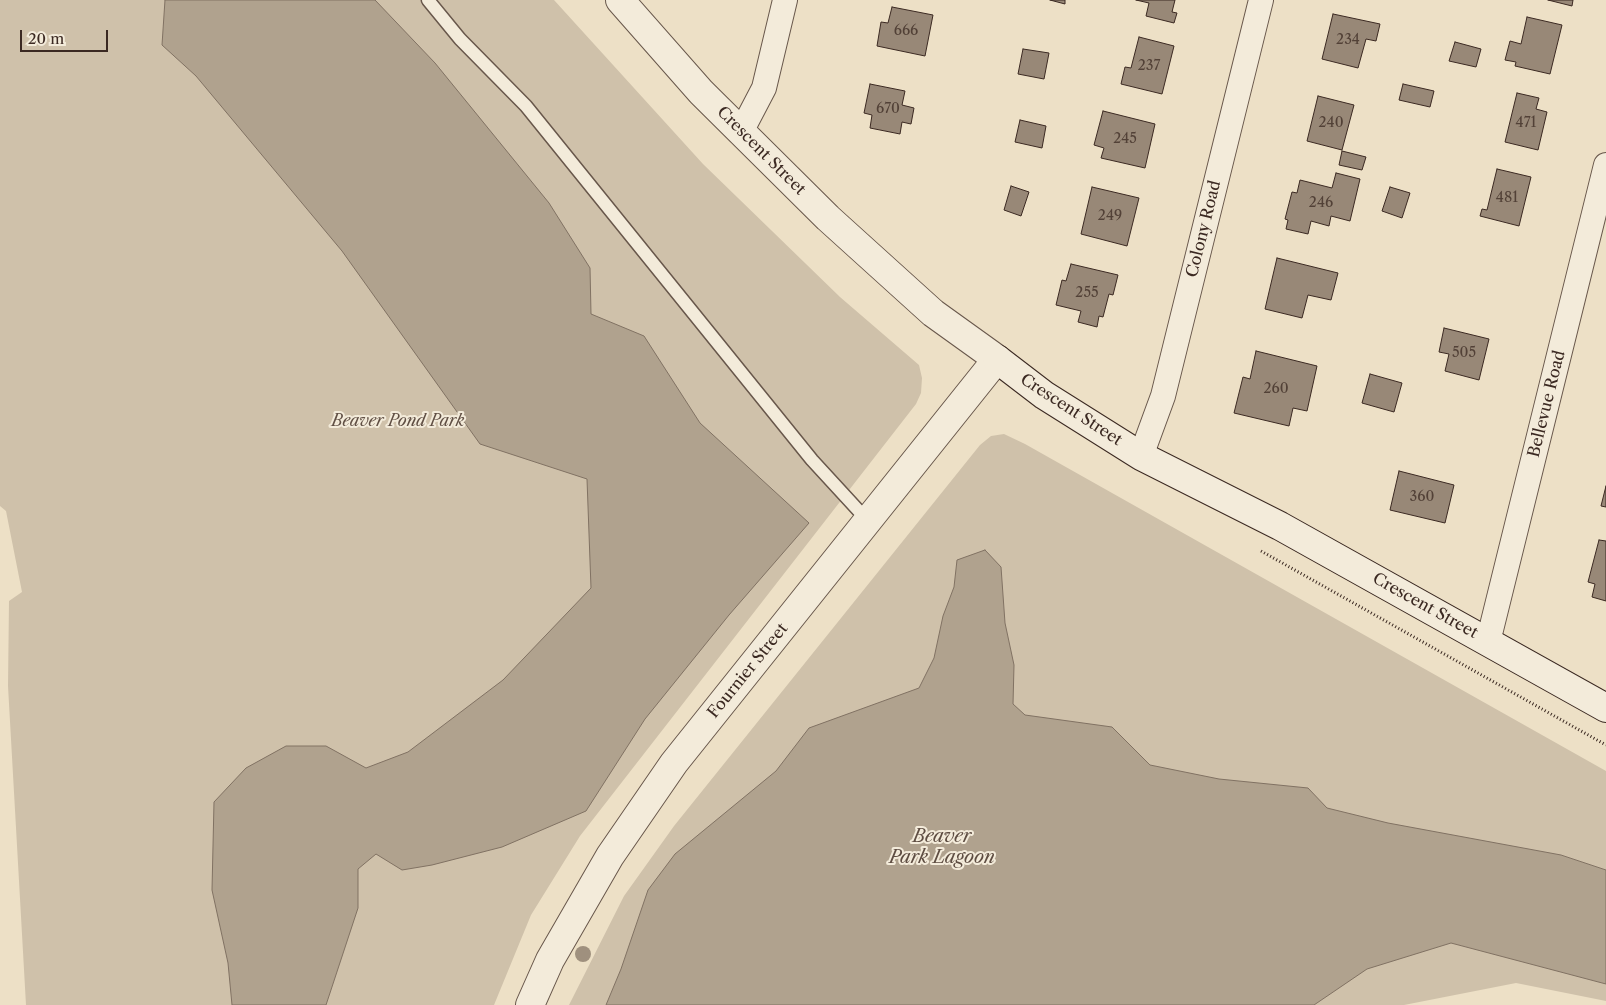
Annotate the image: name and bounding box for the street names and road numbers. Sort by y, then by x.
street label: Crescent Street [713,103,809,199]
street label: Colony Road [1183,179,1225,279]
street label: Bellevue Road [1524,349,1570,459]
street label: Crescent Street [1017,370,1125,450]
street label: Crescent Street [1369,569,1481,643]
street label: Fournier Street [704,620,792,722]

